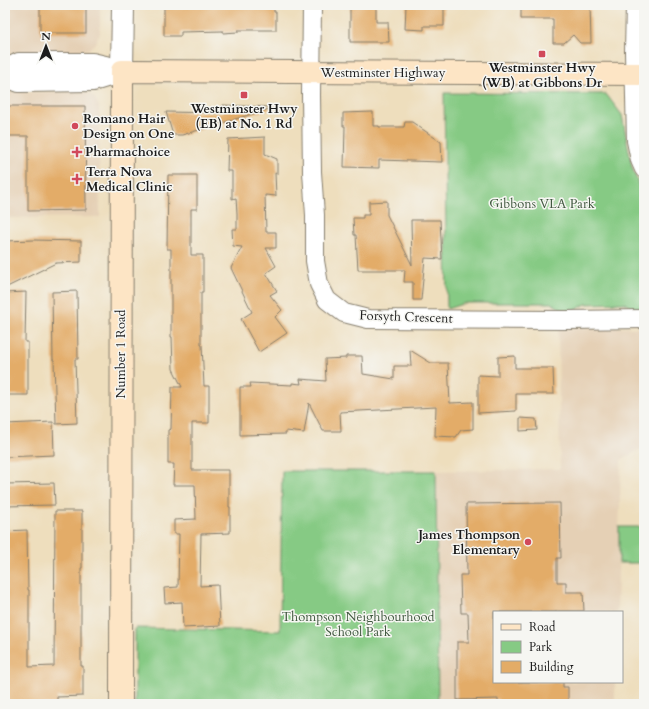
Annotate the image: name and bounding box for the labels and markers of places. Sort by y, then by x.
marker: Westminster Hwy (WB) at Gibbons Dr [537,49,547,59]
place label: Westminster Hwy (WB) at Gibbons Dr [482,59,603,92]
marker: Westminster Hwy (EB) at No. 1 Rd [239,90,249,100]
place label: Westminster Hwy (EB) at No. 1 Rd [189,100,298,133]
place label: Romano Hair Design on One [83,110,174,143]
marker: Romano Hair Design on One [70,121,80,131]
place label: Pharmachoice [85,143,170,161]
marker: Pharmachoice [72,147,82,157]
place label: Terra Nova Medical Clinic [86,163,172,196]
marker: Terra Nova Medical Clinic [71,173,83,185]
place label: James Thompson Elementary [416,526,521,559]
marker: James Thompson Elementary [523,537,533,547]

